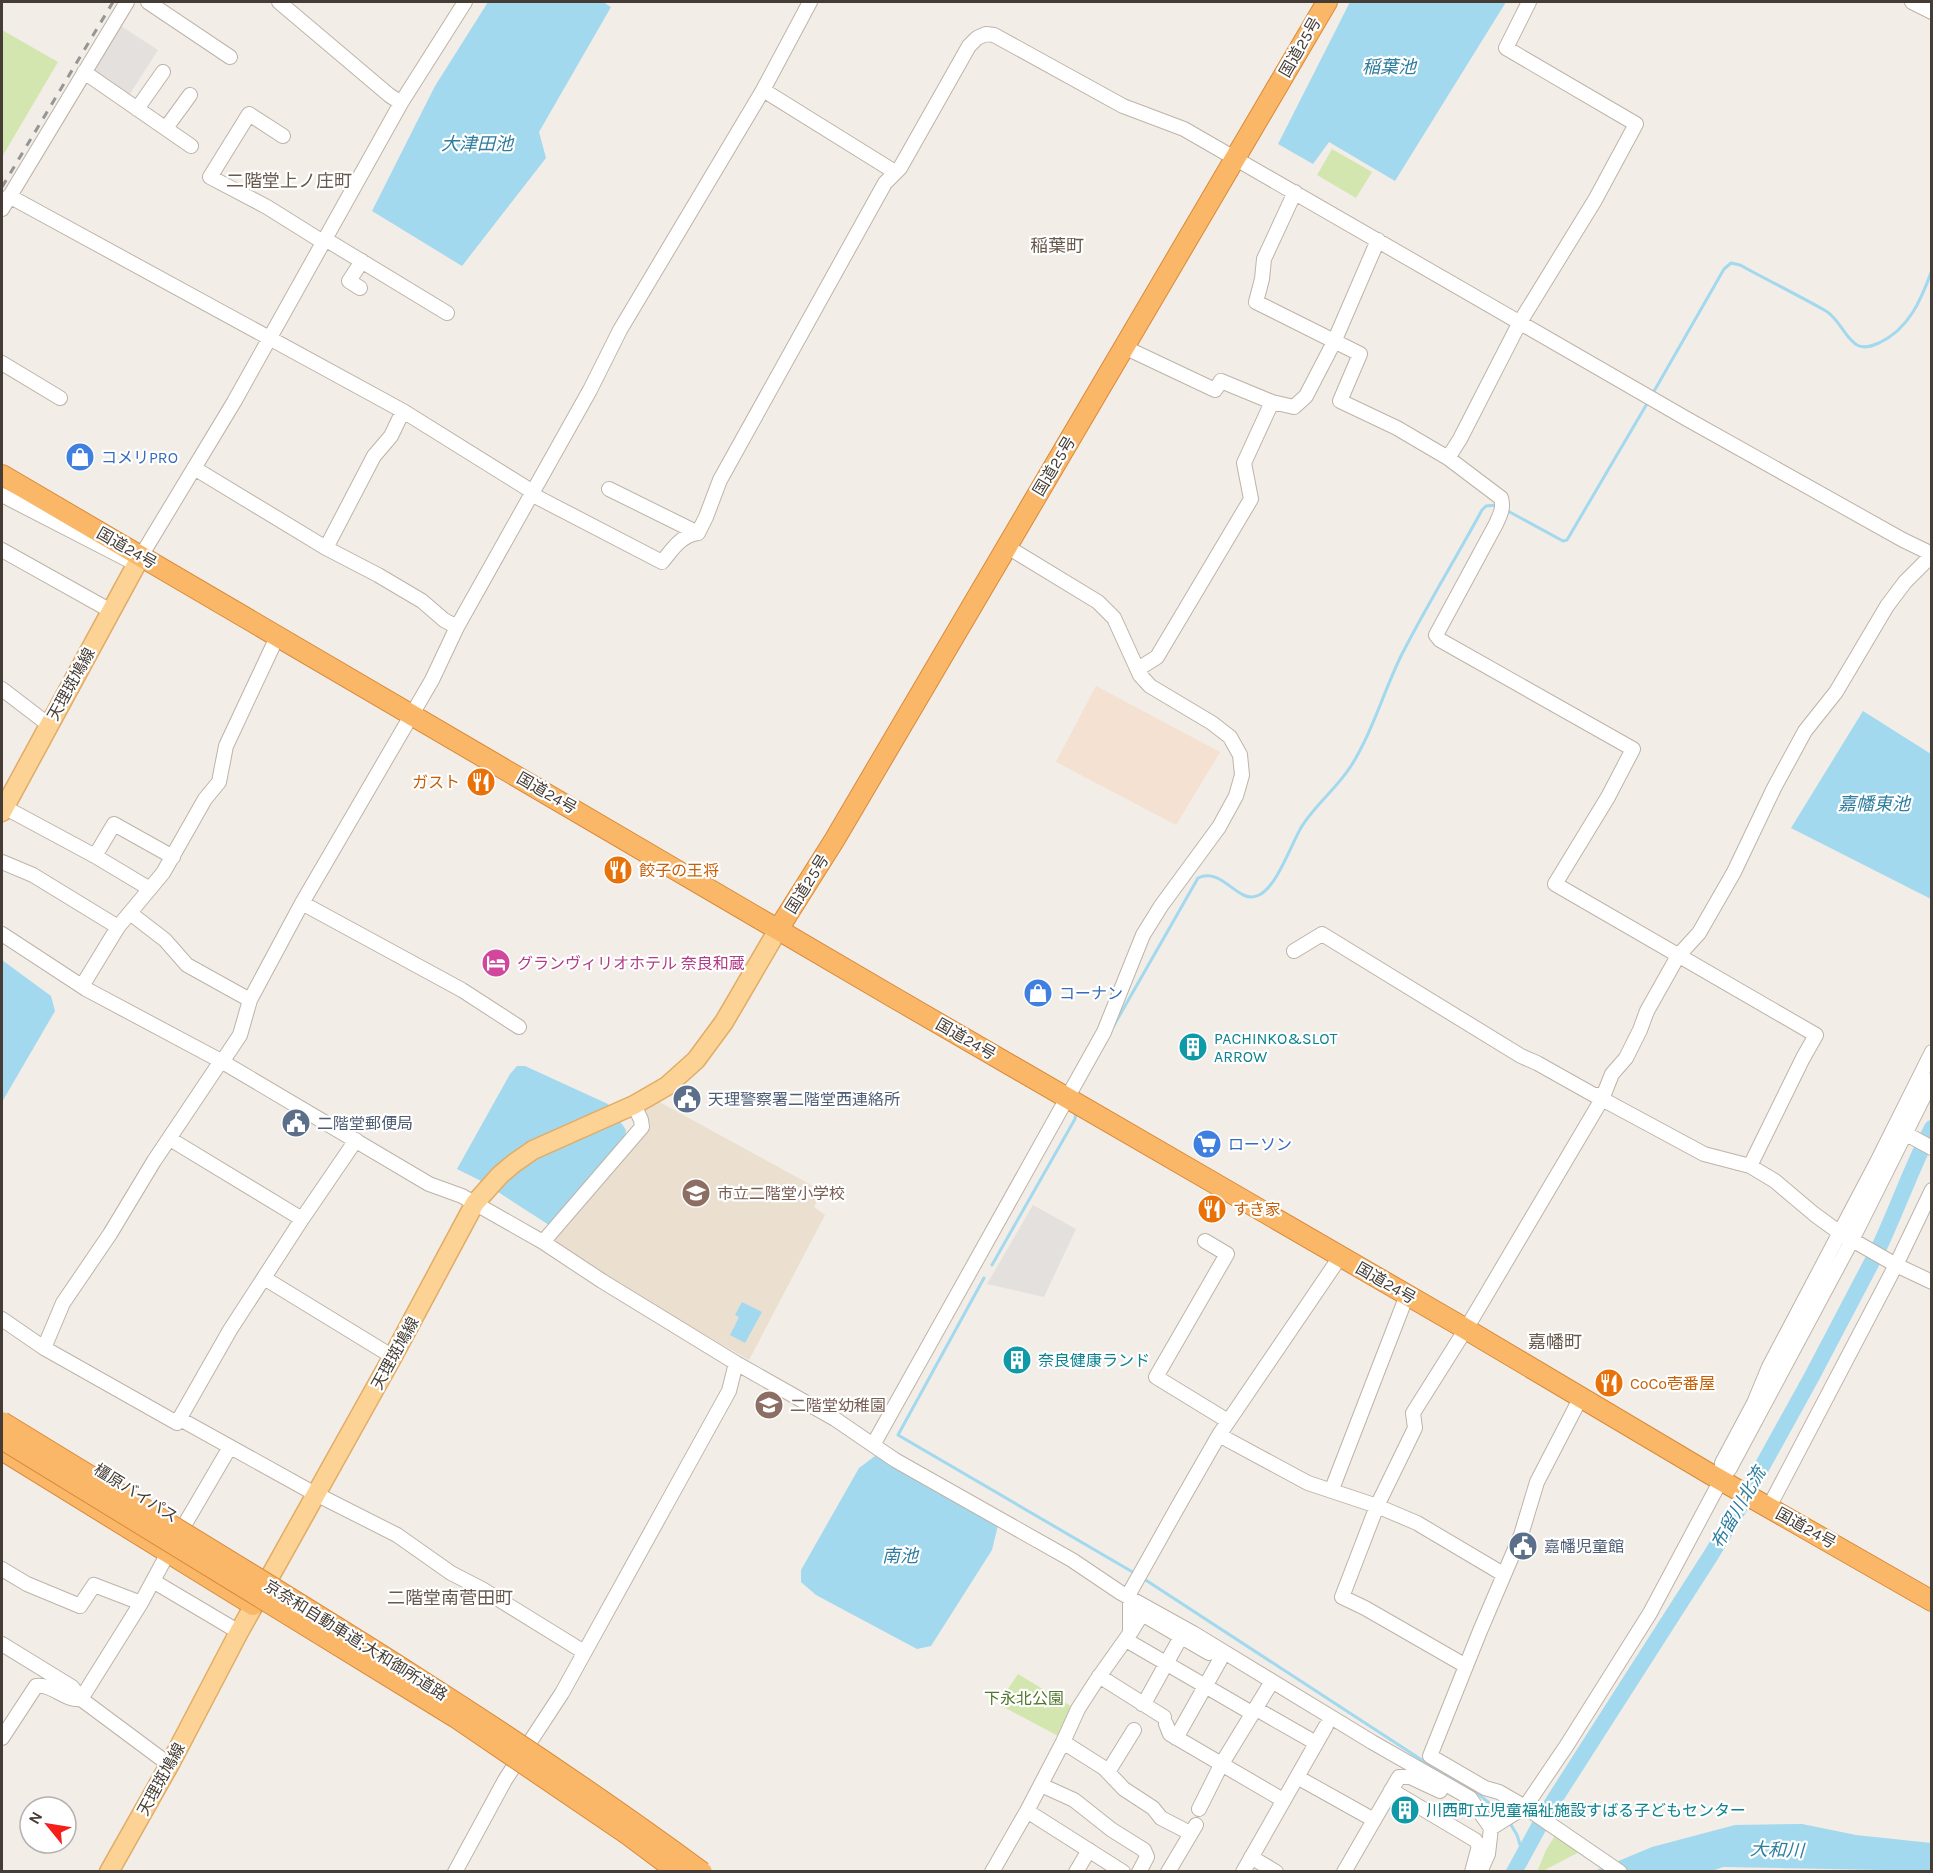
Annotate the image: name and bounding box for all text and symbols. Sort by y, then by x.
street label: 国道25号 [1275,14,1325,80]
water label: 稲葉池 [1362,56,1418,78]
water label: 大津田池 [441,133,515,155]
district label: 二階堂上ノ庄町 [226,170,352,192]
district label: 稲葉町 [1030,235,1084,257]
street label: 国道25号 [1029,433,1079,499]
shop icon: コメリPRO [64,441,96,473]
place label: コメリPRO [101,448,178,467]
street label: 国道24号 [94,523,160,573]
street label: 天理斑鳩線 [43,644,99,724]
restaurant icon: ガスト [465,766,497,798]
street label: 国道24号 [514,768,580,818]
place label: ガスト [412,773,460,792]
water label: 嘉幡東池 [1838,793,1912,815]
street label: 国道25号 [781,851,833,917]
restaurant icon: 餃子の王将 [602,854,634,886]
place label: 餃子の王将 [639,861,719,880]
hotel icon: グランヴィリオホテル 奈良和蔵 [480,947,512,979]
place label: グランヴィリオホテル 奈良和蔵 [517,954,745,973]
shop icon: コーナン [1022,977,1054,1009]
place label: コーナン [1059,984,1123,1003]
street label: 国道24号 [933,1014,999,1064]
place label: PACHINKO&SLOT ARROW [1214,1029,1338,1066]
building icon: PACHINKO&SLOT ARROW [1177,1031,1209,1063]
public building icon: 天理警察署二階堂西連絡所 [671,1083,703,1115]
place label: 天理警察署二階堂西連絡所 [708,1090,900,1109]
public building icon: 二階堂郵便局 [280,1107,312,1139]
place label: 二階堂郵便局 [317,1114,413,1133]
supermarket icon: ローソン [1191,1128,1223,1160]
place label: ローソン [1228,1135,1292,1154]
school or university icon: 市立二階堂小学校 [680,1177,712,1209]
place label: 市立二階堂小学校 [717,1184,845,1203]
restaurant icon: すき家 [1196,1193,1228,1225]
place label: すき家 [1233,1200,1281,1219]
street label: 国道24号 [1353,1258,1419,1308]
street label: 天理斑鳩線 [367,1313,423,1393]
district label: 嘉幡町 [1528,1331,1582,1353]
building icon: 奈良健康ランド [1001,1344,1033,1376]
place label: 奈良健康ランド [1038,1351,1150,1370]
restaurant icon: CoCo壱番屋 [1593,1367,1625,1399]
place label: CoCo壱番屋 [1630,1374,1715,1393]
school or university icon: 二階堂幼稚園 [753,1389,785,1421]
place label: 二階堂幼稚園 [790,1396,886,1415]
street label: 橿原バイパス [90,1460,182,1526]
water label: 布留川北流 [1706,1461,1772,1552]
street label: 国道24号 [1772,1504,1840,1552]
public building icon: 嘉幡児童館 [1507,1530,1539,1562]
place label: 嘉幡児童館 [1544,1537,1624,1556]
water label: 南池 [882,1545,920,1567]
street label: 京奈和自動車道;大和御所道路 [261,1576,451,1704]
district label: 二階堂南菅田町 [387,1587,513,1609]
park label: 下永北公園 [984,1689,1064,1708]
street label: 天理斑鳩線 [133,1739,189,1819]
building icon: 川西町立児童福祉施設すばる子どもセンター [1389,1794,1421,1826]
north arrow [18,1795,78,1855]
place label: 川西町立児童福祉施設すばる子どもセンター [1426,1801,1746,1820]
text: N [24,1808,47,1827]
water label: 大和川 [1750,1838,1806,1862]

